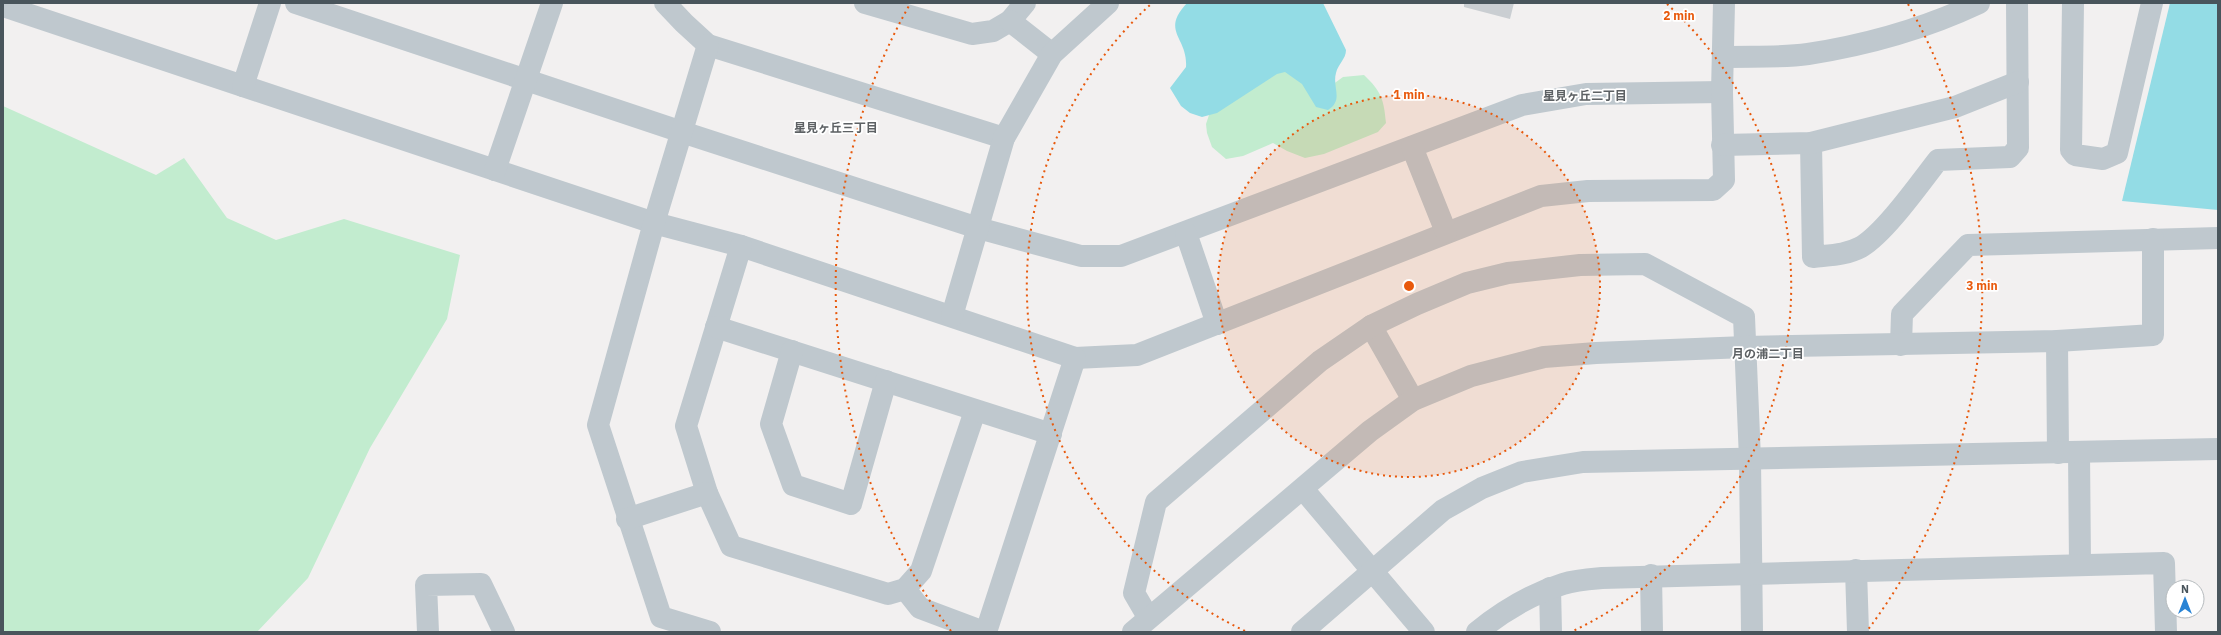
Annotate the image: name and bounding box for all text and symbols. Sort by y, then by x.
text: 2 min [1663,8,1695,23]
text: 1 min [1393,87,1425,102]
district label: 星見ヶ丘二丁目 [1543,88,1627,103]
district label: 星見ヶ丘三丁目 [794,120,878,135]
text: 3 min [1966,278,1998,293]
centre of rings [1402,279,1416,293]
district label: 月の浦二丁目 [1732,346,1804,361]
north arrow [2165,579,2205,619]
text: N [2181,582,2189,596]

